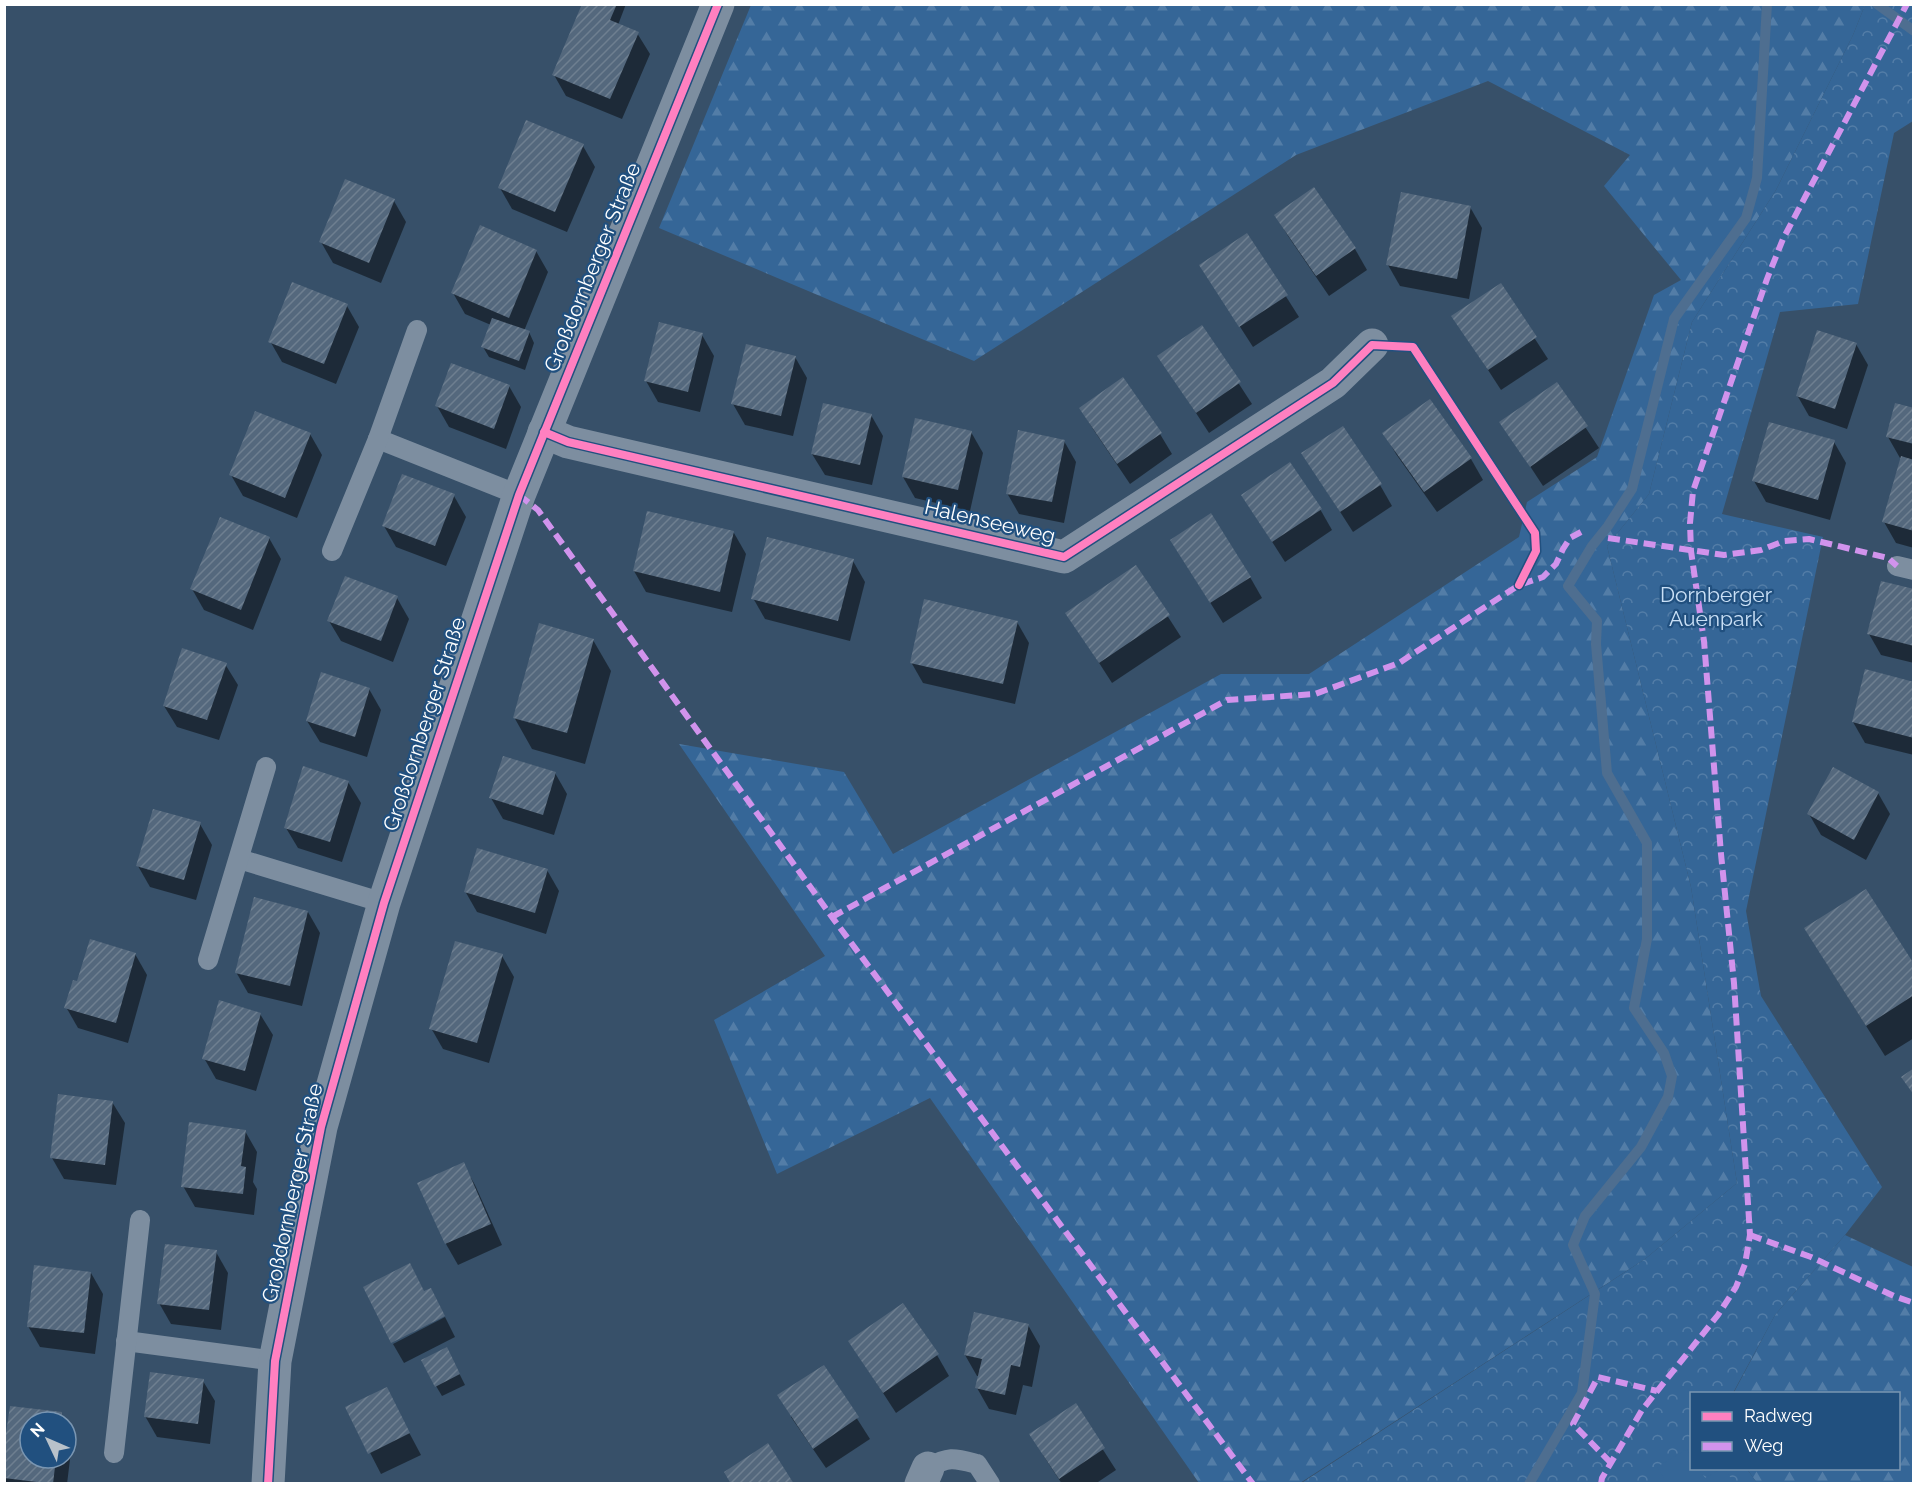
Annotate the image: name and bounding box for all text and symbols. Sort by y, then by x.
street label: Großdornberger Straße [539,159,645,375]
street label: Halenseeweg [922,494,1058,548]
park label: Dornberger Auenpark [1660,582,1773,631]
street label: Großdornberger Straße [378,614,470,834]
street label: Großdornberger Straße [257,1081,327,1305]
legend [1690,1392,1900,1470]
text: Radweg [1744,1405,1813,1426]
north arrow [18,1410,78,1470]
text: N [26,1419,49,1441]
text: Weg [1744,1435,1783,1456]

